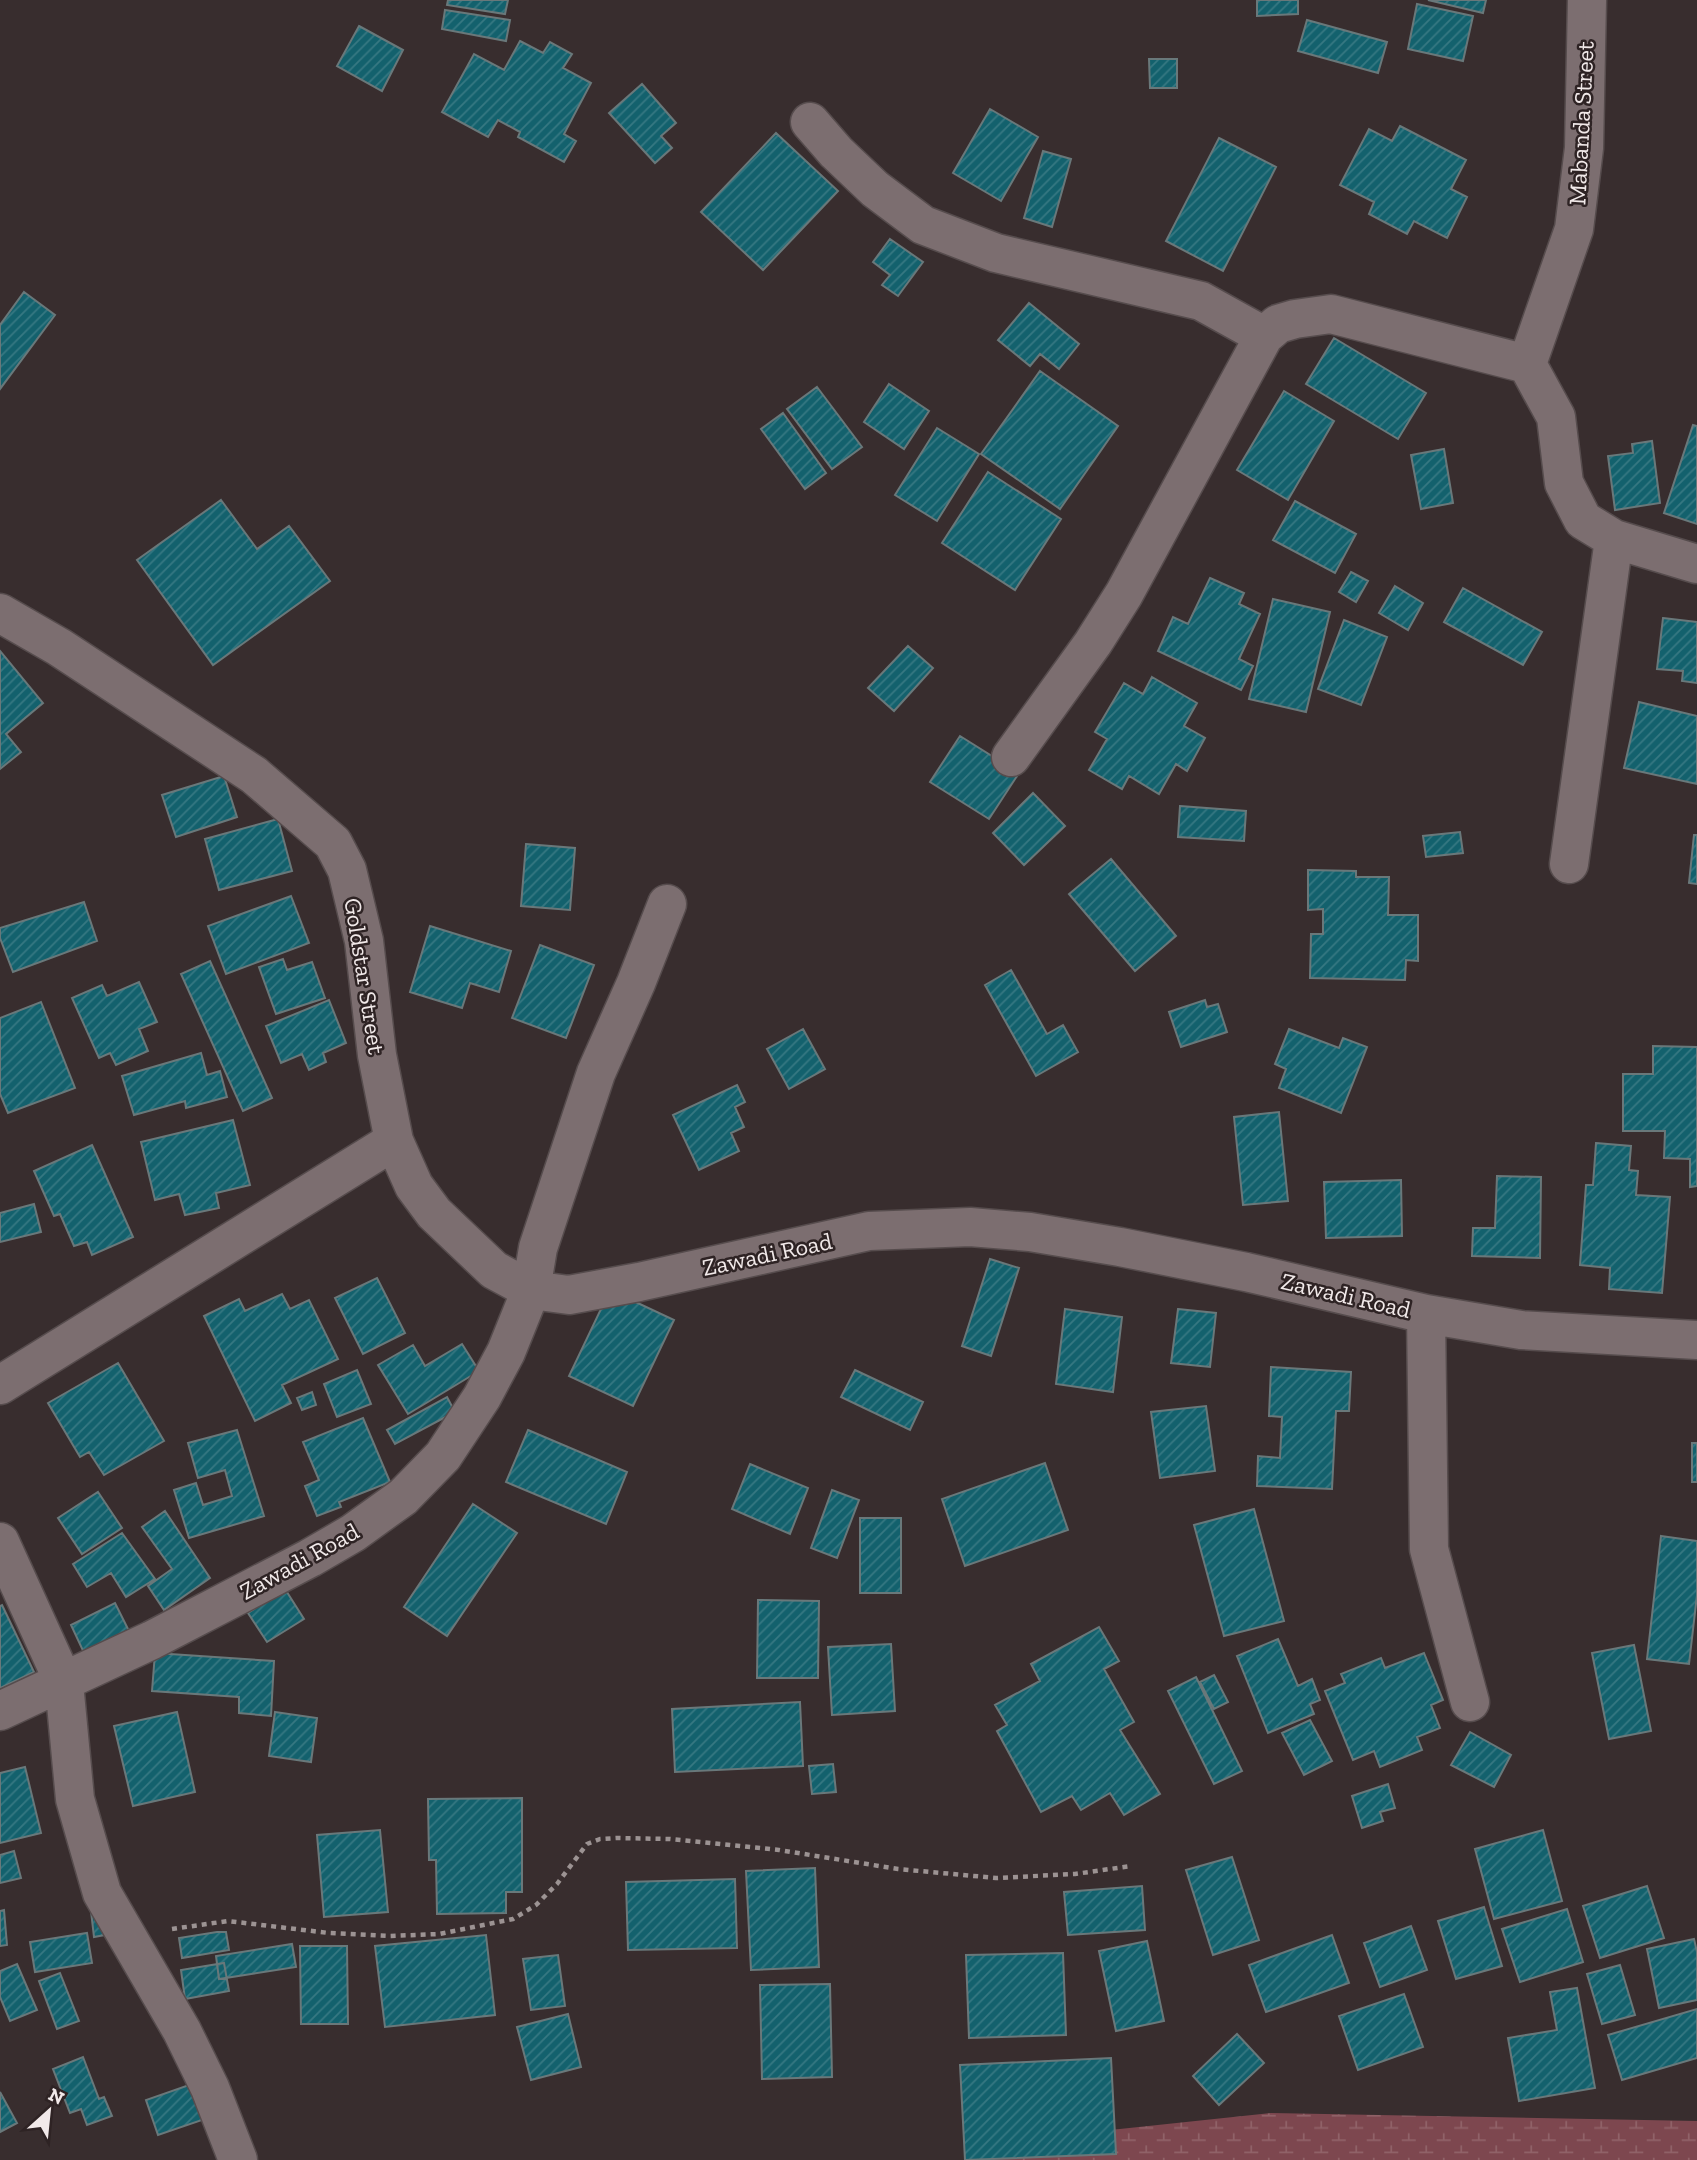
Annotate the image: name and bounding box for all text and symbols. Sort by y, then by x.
street label: Mabanda Street [1562,40,1600,206]
street label: Goldstar Street [338,896,392,1056]
street label: Zawadi Road [699,1226,835,1282]
street label: Zawadi Road [1278,1266,1414,1324]
street label: Zawadi Road [234,1516,364,1606]
north arrow [14,2076,84,2146]
text: N [45,2083,68,2110]

